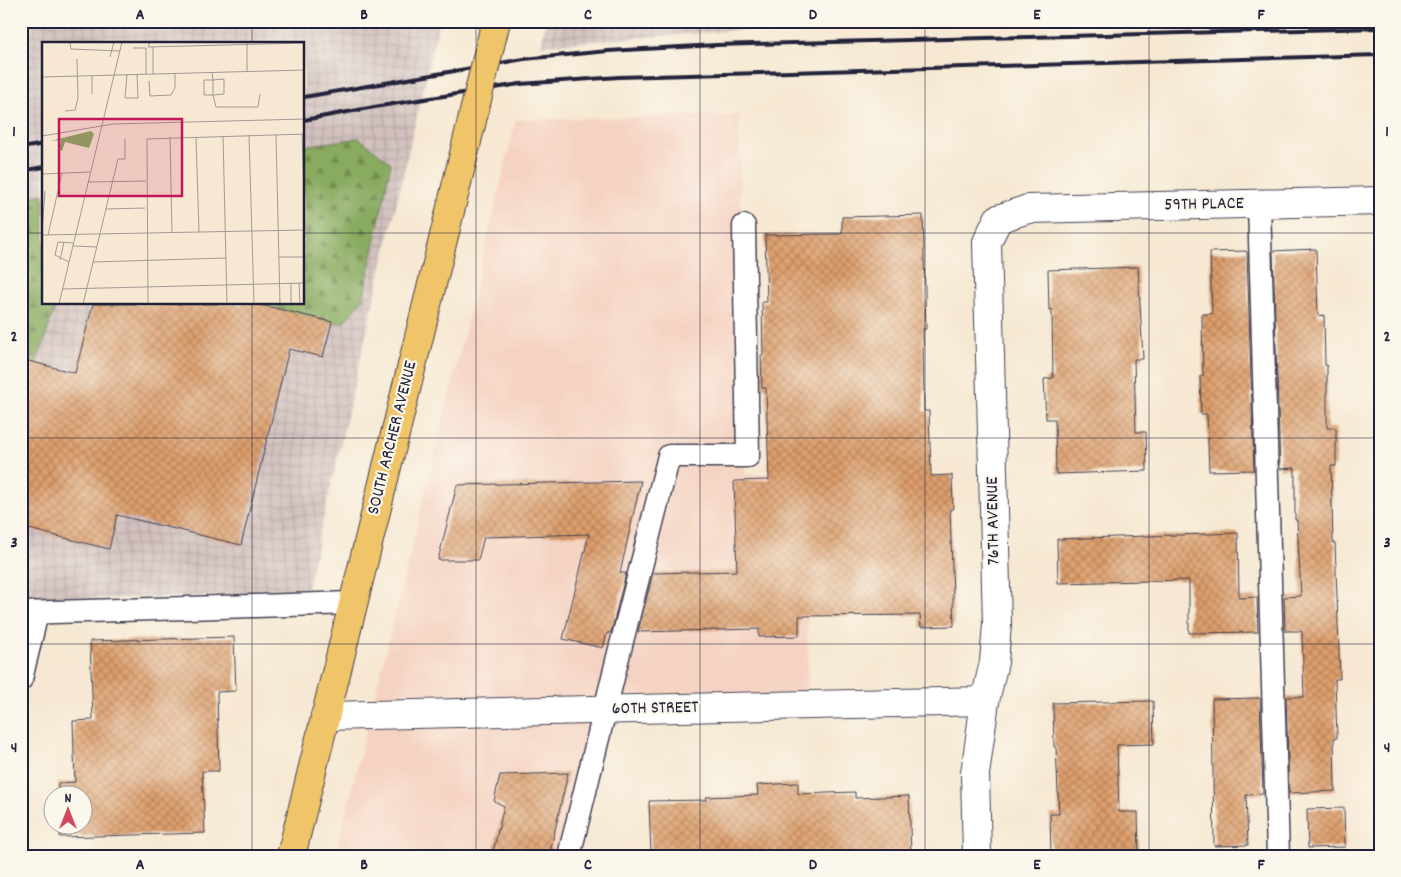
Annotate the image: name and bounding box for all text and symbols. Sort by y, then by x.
text: A [136,4,145,27]
text: B [360,4,368,27]
text: C [584,4,592,27]
text: D [809,4,818,27]
text: E [1033,4,1041,27]
text: F [1257,4,1265,27]
inset map [42,42,305,305]
text: 1 [12,121,16,144]
text: 1 [1385,121,1389,144]
street label: 59TH PLACE [1164,192,1244,218]
text: 2 [11,326,18,349]
text: 2 [1384,326,1391,349]
street label: SOUTH ARCHER AVENUE [362,358,424,518]
street label: 76TH AVENUE [981,476,1007,566]
text: 3 [10,532,18,555]
text: 3 [1383,532,1391,555]
street label: 60TH STREET [611,696,699,722]
text: 4 [11,737,17,760]
text: 4 [1384,737,1390,760]
north arrow [42,784,92,834]
text: N [65,789,72,809]
text: A [136,854,145,877]
text: B [360,854,368,877]
text: C [584,854,592,877]
text: D [809,854,818,877]
text: E [1033,854,1041,877]
text: F [1257,854,1265,877]

